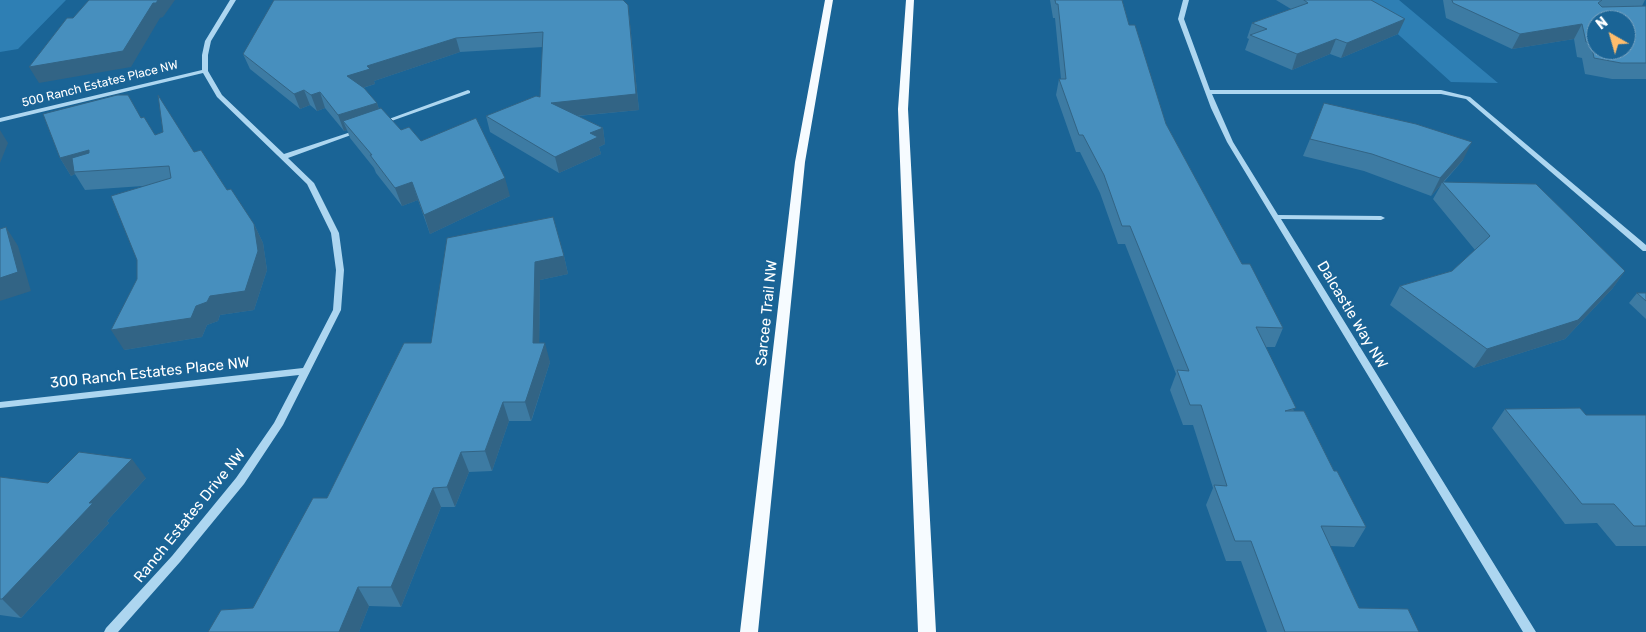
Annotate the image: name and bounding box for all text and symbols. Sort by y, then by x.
north arrow [1586,10,1636,60]
text: N [1593,14,1611,33]
street label: 500 Ranch Estates Place NW [20,58,180,110]
street label: Dalcastle Way NW [1313,258,1391,372]
street label: Sarcee Trail NW [752,259,782,367]
street label: 300 Ranch Estates Place NW [49,354,251,392]
street label: Ranch Estates Drive NW [130,445,250,587]

